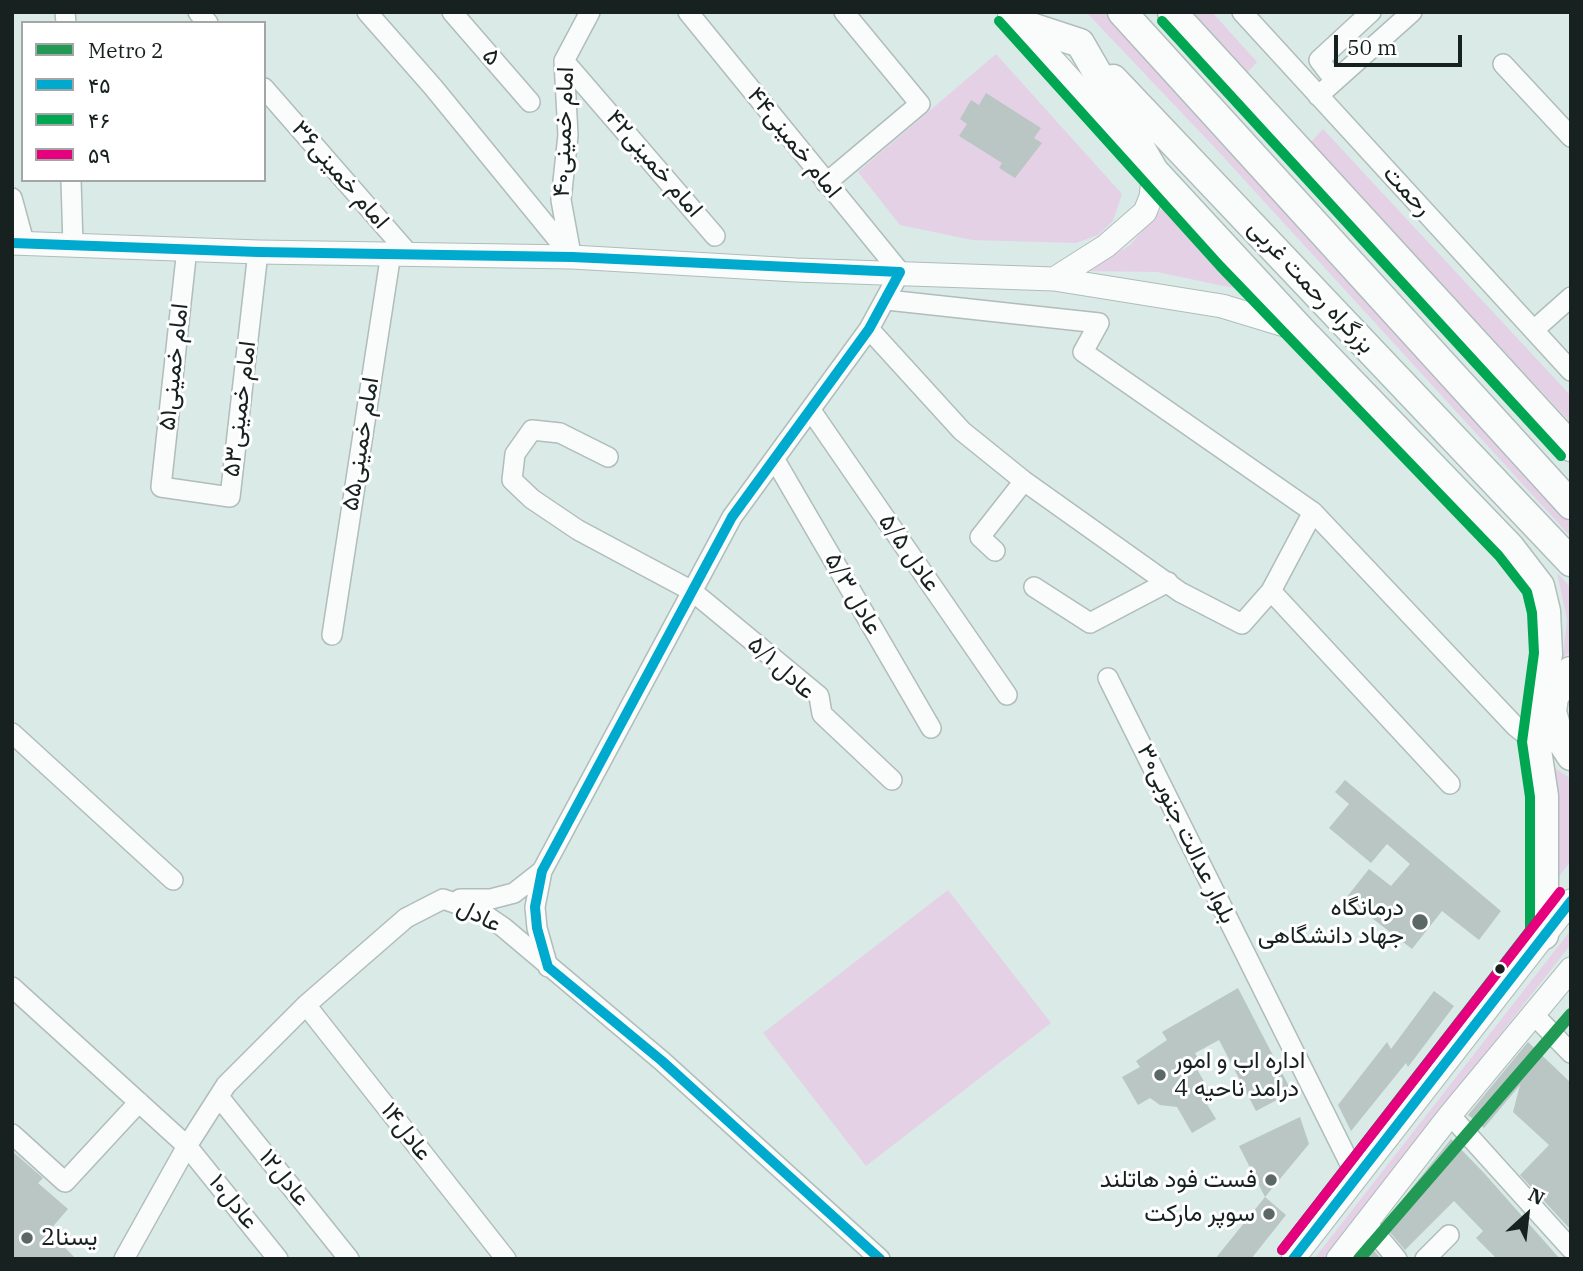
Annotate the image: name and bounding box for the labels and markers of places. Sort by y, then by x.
place label: درمانگاه جهاد دانشگاهی [1258,894,1404,950]
marker: درمانگاه جهاد دانشگاهی [1410,912,1430,932]
unlabelled marker [1493,962,1507,976]
place label: اداره اب و امور درامد ناحیه 4 [1174,1047,1305,1103]
marker: اداره اب و امور درامد ناحیه 4 [1152,1067,1168,1083]
place label: فست فود هاتلند [1100,1166,1257,1194]
marker: فست فود هاتلند [1263,1172,1279,1188]
place label: سوپر مارکت [1144,1200,1255,1228]
marker: سوپر مارکت [1261,1206,1277,1222]
place label: یسنا2 [41,1224,98,1252]
marker: یسنا2 [19,1230,35,1246]

